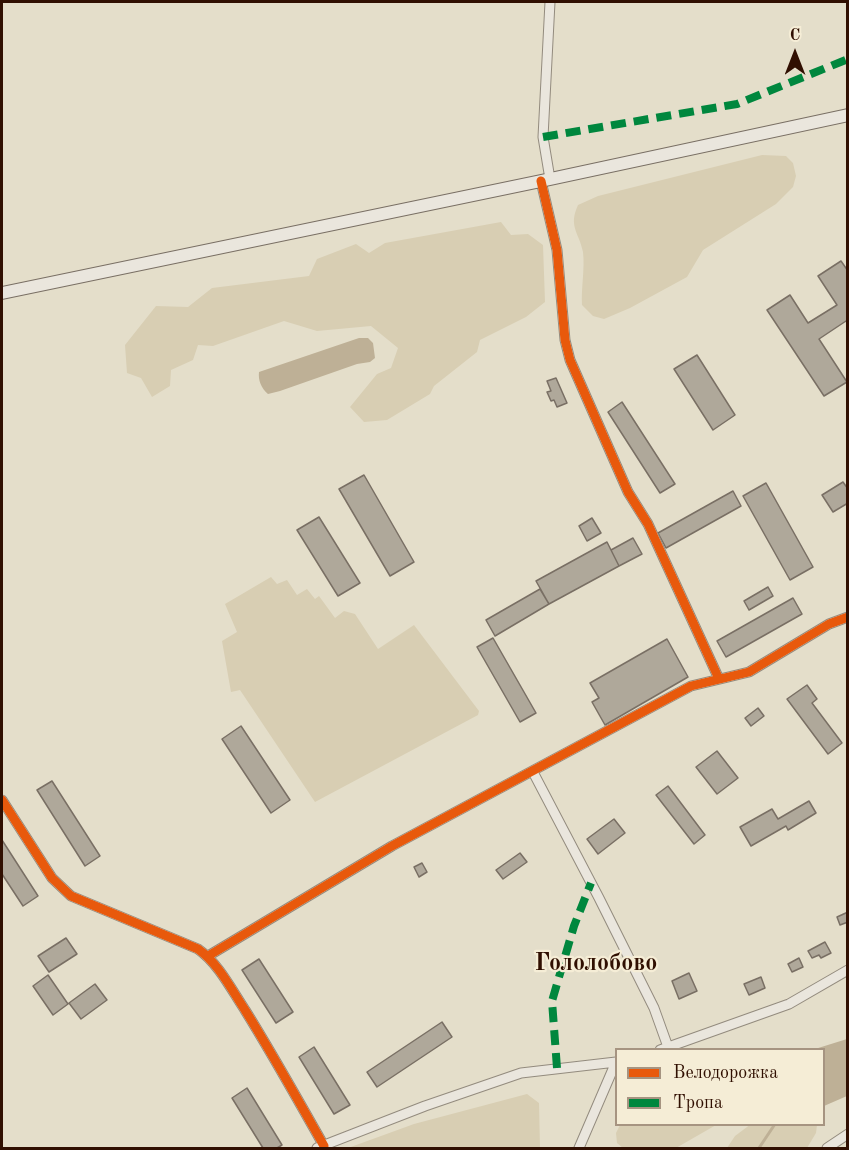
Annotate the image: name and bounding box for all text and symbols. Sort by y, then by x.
north arrow [765,24,825,84]
text: С [790,28,800,44]
district label: Гололобово [535,950,657,978]
legend [615,1048,825,1126]
text: Велодорожка [673,1064,778,1082]
text: Тропа [673,1094,723,1112]

